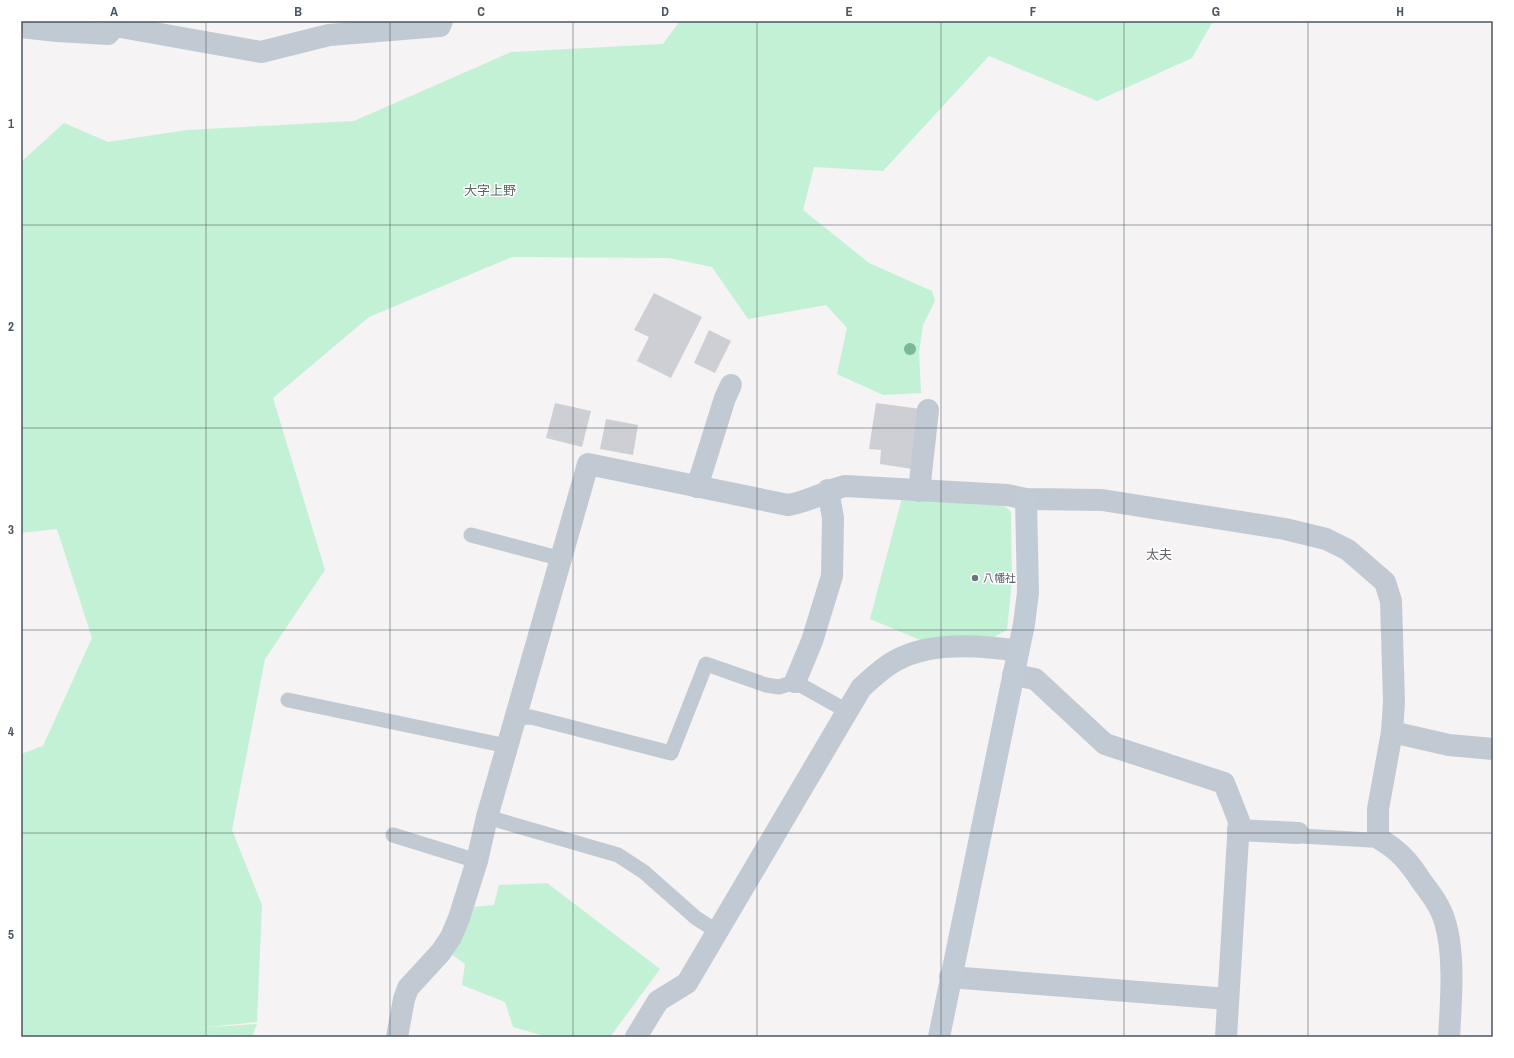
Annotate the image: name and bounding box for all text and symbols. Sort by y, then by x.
text: A [110,3,118,20]
text: B [294,3,302,20]
text: C [477,3,485,20]
text: D [661,3,669,20]
text: E [845,3,853,20]
text: F [1030,3,1037,20]
text: G [1212,3,1220,20]
text: H [1396,3,1404,20]
text: 1 [8,115,14,132]
district label: 大字上野 [464,182,516,199]
text: 2 [8,318,14,335]
text: 3 [8,521,14,538]
district label: 太夫 [1146,546,1172,563]
place label: 八幡社 [983,571,1016,585]
marker: 八幡社 [970,573,980,583]
text: 4 [8,723,14,740]
text: 5 [8,926,14,943]

